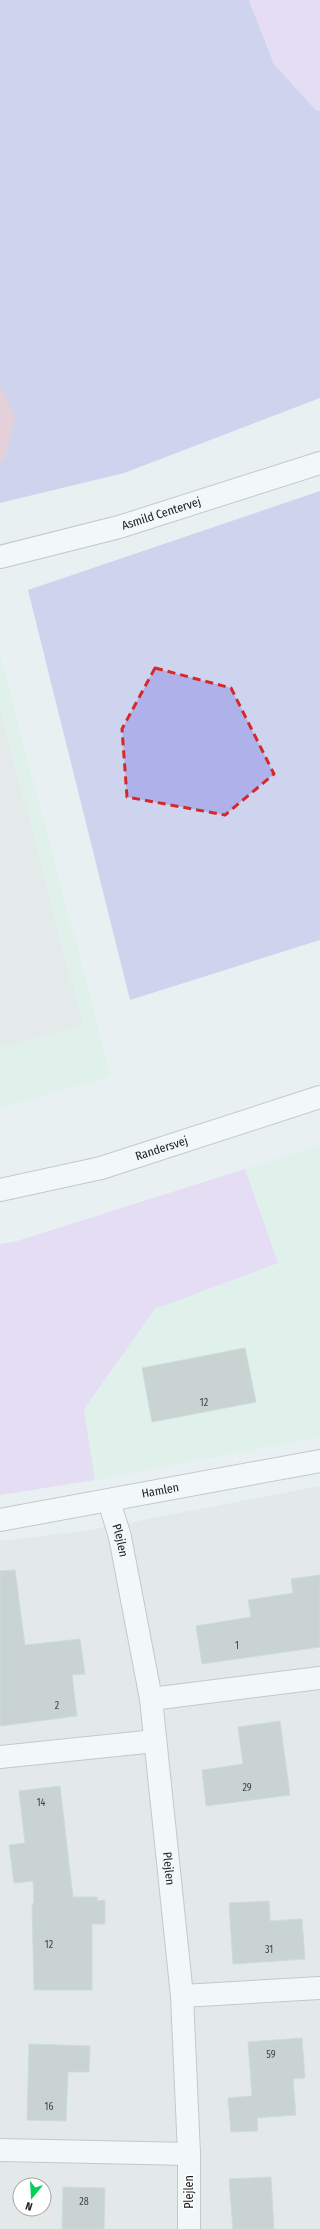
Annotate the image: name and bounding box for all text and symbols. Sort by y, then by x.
street label: Asmild Centervej [120,494,203,533]
street label: Randersvej [134,1133,190,1163]
house number: 12 [200,1397,209,1409]
street label: Hamlen [140,1480,180,1501]
street label: Plejlen [109,1522,131,1558]
house number: 1 [235,1640,239,1652]
house number: 2 [55,1700,60,1712]
house number: 29 [242,1782,252,1794]
house number: 14 [37,1797,46,1809]
street label: Plejlen [160,1851,177,1886]
house number: 12 [45,1939,54,1951]
house number: 31 [265,1944,273,1956]
house number: 59 [266,2049,276,2061]
house number: 16 [45,2101,53,2113]
street label: Plejlen [182,2175,196,2209]
north arrow [12,2177,52,2217]
house number: 28 [79,2196,89,2208]
text: N [24,2199,34,2213]

